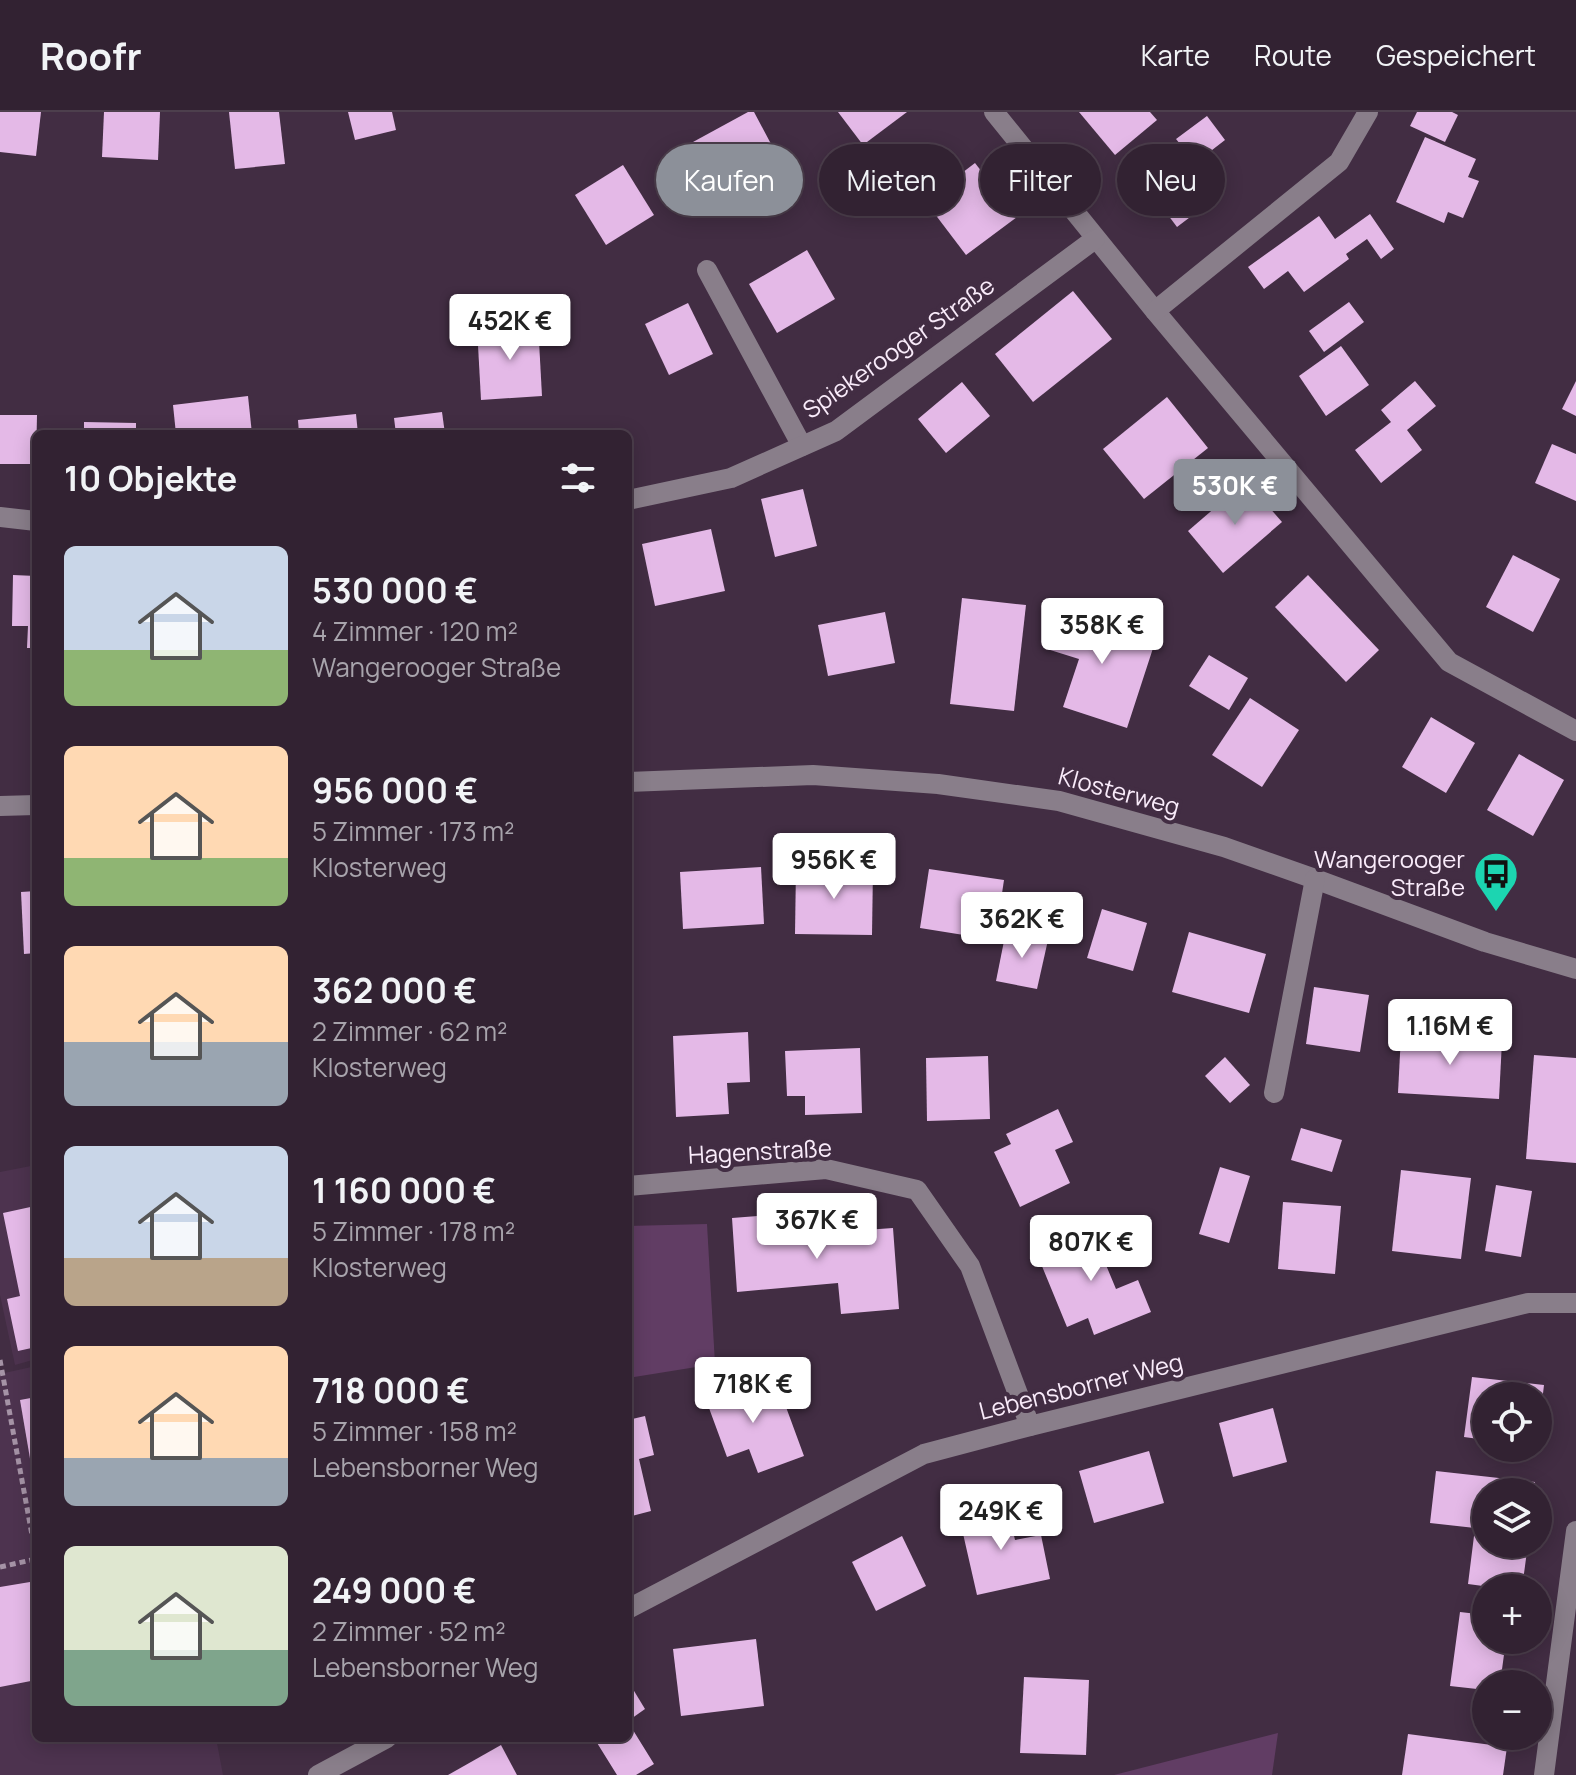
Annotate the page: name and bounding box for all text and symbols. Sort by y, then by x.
text: Roofr [40,29,142,81]
text: Karte [1141,36,1210,74]
text: Route [1254,36,1332,74]
text: Gespeichert [1376,36,1536,74]
chip: Kaufen [656,144,803,216]
chip: Mieten [819,144,964,216]
chip: Filter [980,144,1101,216]
chip: Neu [1117,144,1225,216]
street label: Spiekerooger Straße [796,268,1001,425]
pin: 452K € [445,294,575,362]
text: 452K € [467,302,553,338]
text: 10 Objekte [64,455,237,501]
icon: filters [556,456,600,500]
pin: 530K € [1170,459,1300,527]
text: 530K € [1192,467,1278,503]
text: 530 000 € [312,567,478,613]
icon: home [128,578,224,674]
pin: 358K € [1037,598,1167,666]
text: 358K € [1059,606,1145,642]
text: 4 Zimmer · 120 m² [312,613,518,649]
text: Wangerooger Straße [312,649,561,685]
street label: Klosterweg [1055,758,1184,823]
text: 956 000 € [312,767,478,813]
icon: home [128,778,224,874]
text: 5 Zimmer · 173 m² [312,813,514,849]
pin: 956K € [769,833,899,901]
text: 956K € [791,841,877,877]
place label: Wangerooger Straße [1314,842,1465,903]
text: Klosterweg [312,849,447,885]
bus stop icon: Wangerooger Straße [1472,850,1520,913]
pin: 362K € [957,892,1087,960]
text: 362K € [979,900,1065,936]
text: 362 000 € [312,967,477,1013]
icon: home [128,978,224,1074]
pin: 1.16M € [1376,999,1524,1067]
text: 1.16M € [1406,1007,1494,1043]
text: 2 Zimmer · 62 m² [312,1013,508,1049]
text: Klosterweg [312,1049,447,1085]
street label: Hagenstraße [687,1130,833,1171]
text: 1 160 000 € [312,1167,496,1213]
icon: home [128,1178,224,1274]
pin: 367K € [752,1193,882,1261]
text: 367K € [775,1201,859,1237]
text: 5 Zimmer · 178 m² [312,1213,515,1249]
pin: 807K € [1026,1215,1156,1283]
text: 807K € [1048,1223,1134,1259]
text: Klosterweg [312,1249,447,1285]
street label: Lebensborner Weg [975,1344,1186,1427]
pin: 718K € [688,1357,818,1425]
text: 718K € [713,1365,793,1401]
text: 718 000 € [312,1367,470,1413]
icon: home [128,1378,224,1474]
map controls [1472,1382,1552,1750]
button: locate [1472,1382,1552,1462]
text: 5 Zimmer · 158 m² [312,1413,517,1449]
text: Lebensborner Weg [312,1449,538,1485]
button: layers [1472,1478,1552,1558]
pin: 249K € [936,1484,1066,1552]
text: 249K € [958,1492,1044,1528]
text: 249 000 € [312,1567,476,1613]
button: + [1472,1574,1552,1654]
icon: home [128,1578,224,1674]
text: 2 Zimmer · 52 m² [312,1613,506,1649]
text: Lebensborner Weg [312,1649,538,1685]
button: − [1472,1670,1552,1750]

